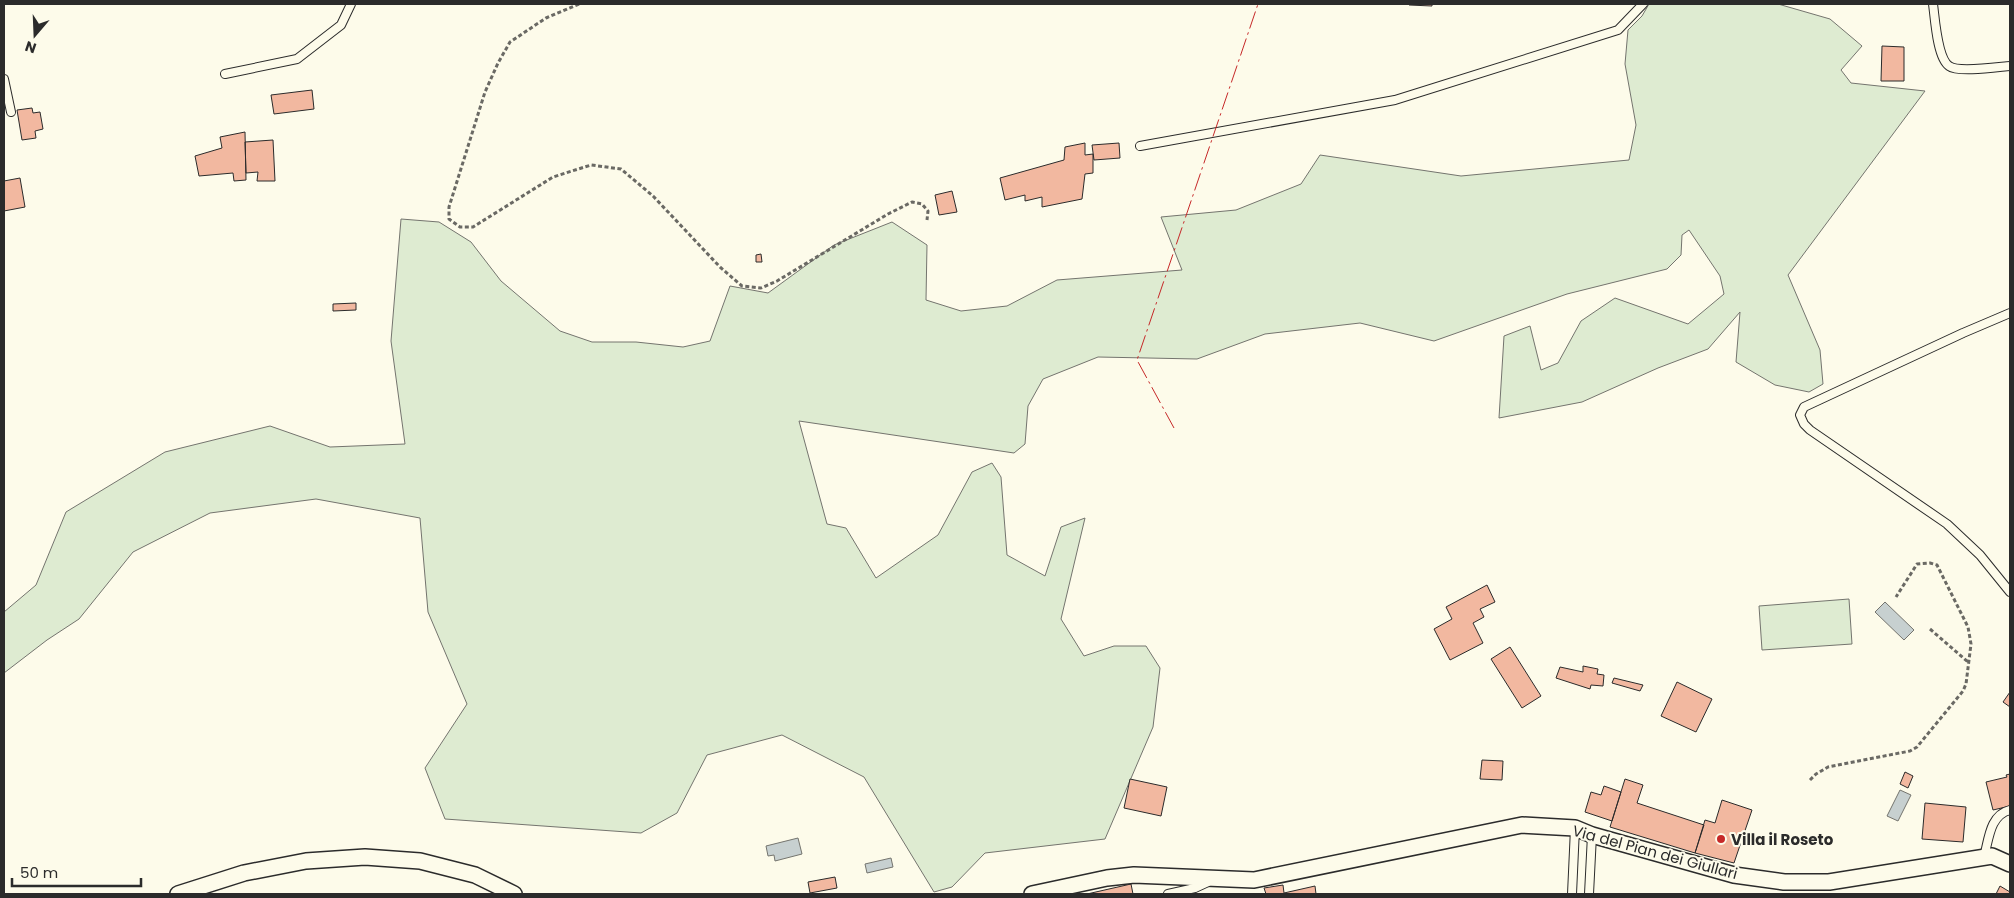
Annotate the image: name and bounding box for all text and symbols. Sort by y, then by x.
north arrow [10,10,60,60]
text: N [23,36,39,58]
street label: Via del Pian dei Giullari [1570,820,1740,884]
place label: Villa il Roseto [1731,829,1834,850]
marker: Villa il Roseto [1715,833,1727,845]
scale bar [12,856,141,888]
text: 50 m [20,862,58,883]

